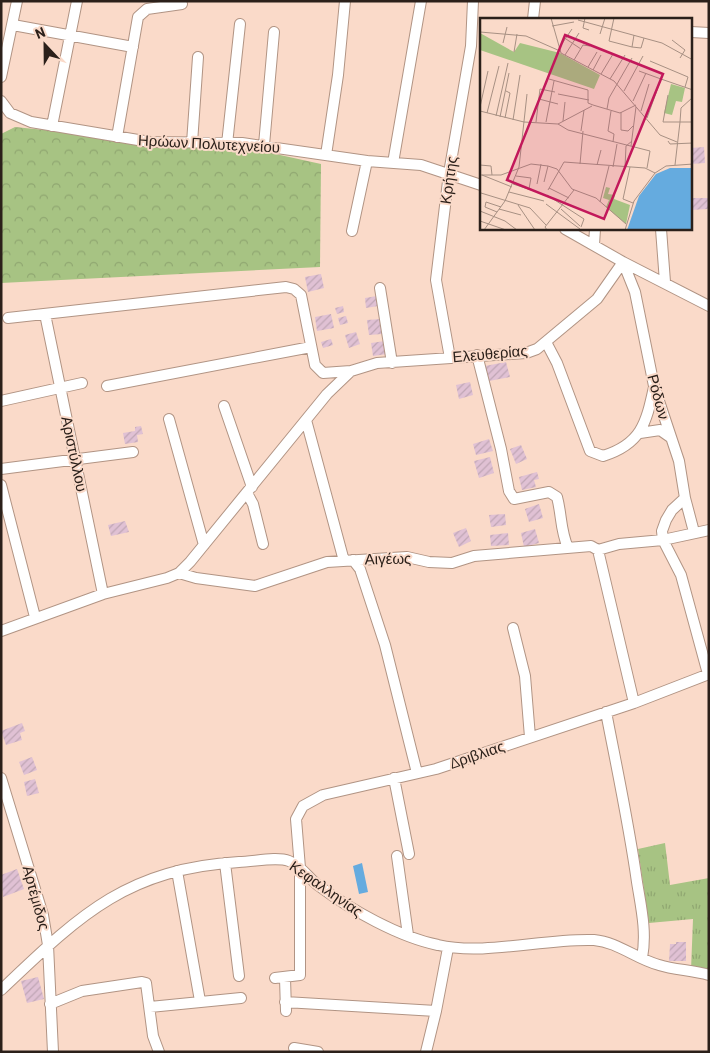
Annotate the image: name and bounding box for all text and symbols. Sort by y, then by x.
inset map [480,18,692,230]
north arrow [20,20,70,70]
text: N [32,23,47,42]
street label: Ηρώων Πολυτεχνείου [138,130,280,156]
street label: Κρήτης [436,155,460,205]
street label: Ελευθερίας [452,341,528,365]
street label: Ρόδων [644,372,674,421]
street label: Αριστύλλου [58,414,92,493]
street label: Αιγέως [365,549,411,567]
street label: Δριβλιας [447,736,506,772]
street label: Κεφαλληνίας [287,856,367,920]
street label: Αρτέμιδος [20,863,54,932]

